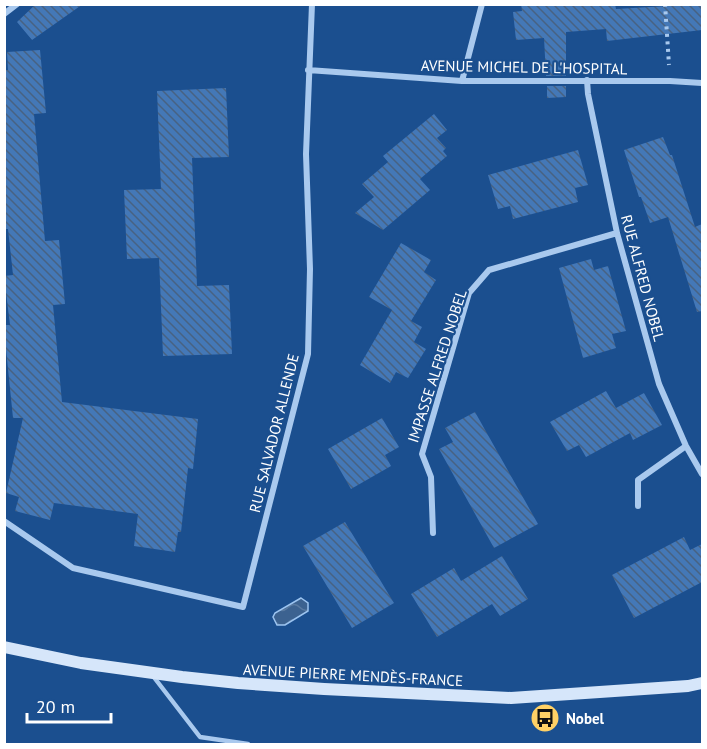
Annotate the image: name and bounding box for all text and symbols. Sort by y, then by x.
street label: AVENUE MICHEL DE L'HOSPITAL [421,56,628,78]
street label: RUE ALFRED NOBEL [617,213,669,344]
street label: IMPASSE ALFRED NOBEL [403,287,471,445]
street label: RUE SALVADOR ALLENDE [245,352,303,514]
street label: AVENUE PIERRE MENDÈS-FRANCE [243,660,463,690]
scale bar [27,686,111,724]
text: 20 m [36,695,75,718]
bus stop icon: Nobel [529,702,561,734]
place label: Nobel [566,709,605,728]

